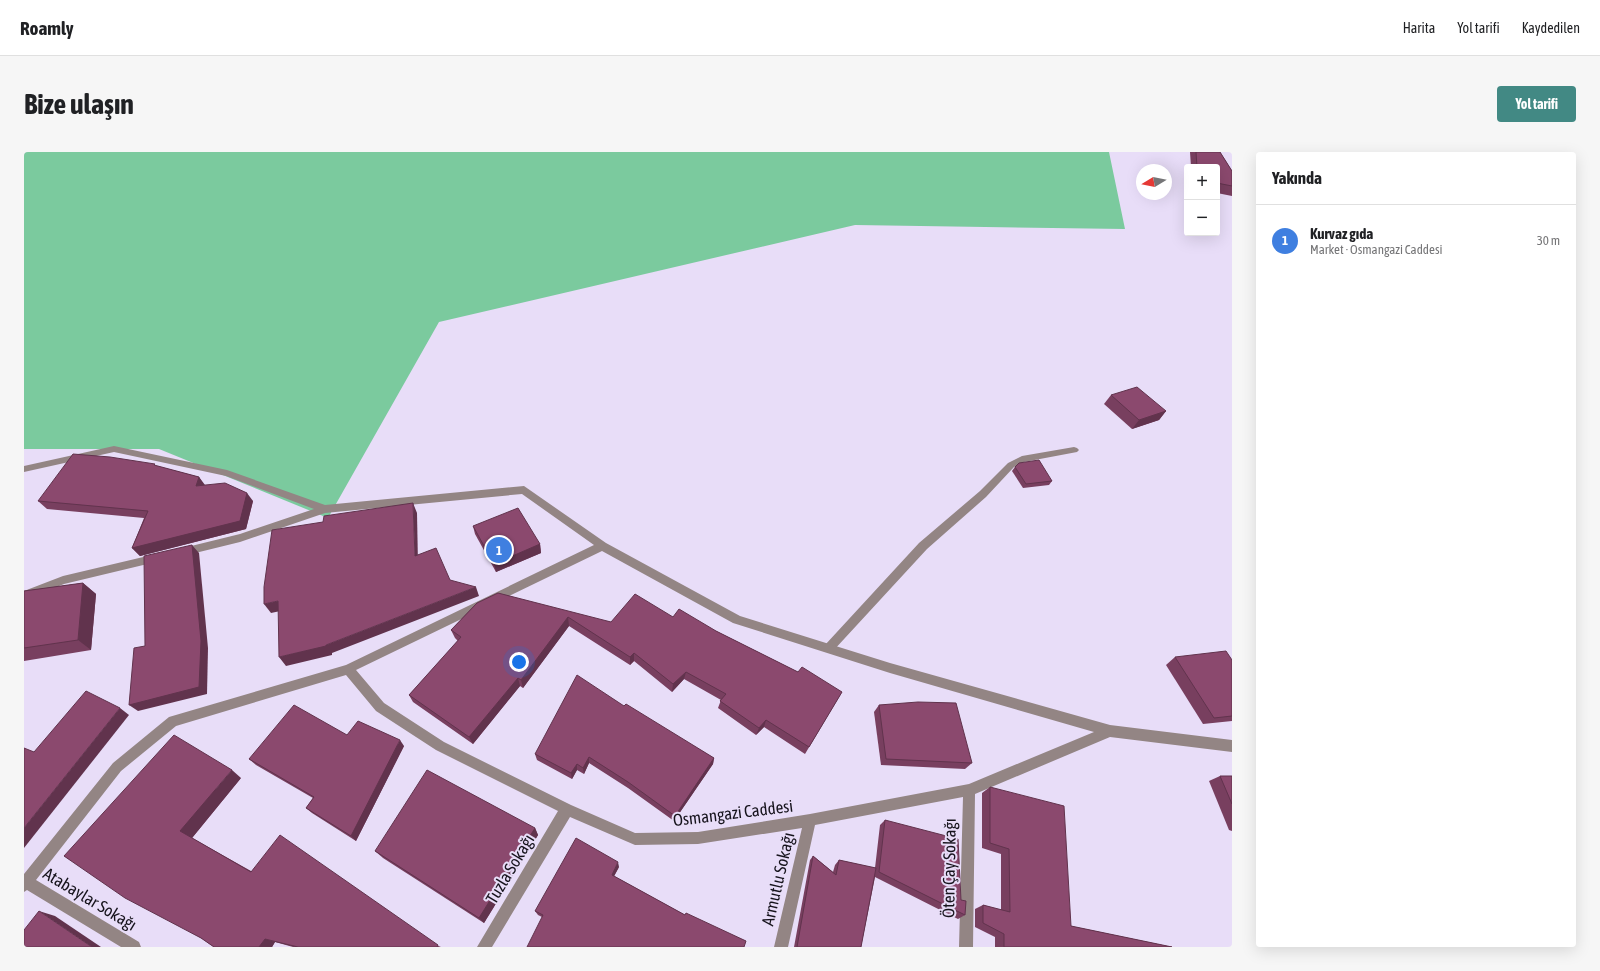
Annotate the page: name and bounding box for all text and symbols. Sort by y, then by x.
text: Roamly [20,17,74,39]
text: Harita [1403,20,1435,36]
text: Yol tarifi [1457,20,1500,36]
text: Kaydedilen [1522,20,1580,36]
button: Yol tarifi [1497,86,1576,122]
text: Bize ulaşın [24,88,134,120]
north arrow [1136,164,1172,200]
map controls [1184,164,1220,236]
button: + [1184,164,1220,200]
text: Yakında [1272,168,1322,188]
button: − [1184,200,1220,236]
text: Kurvaz gıda [1310,225,1373,242]
text: 1 [1282,233,1288,248]
text: 30 m [1537,233,1560,248]
text: Market · Osmangazi Caddesi [1310,242,1442,257]
pin: 1 [486,535,512,565]
your location [509,652,529,672]
street label: Osmangazi Caddesi [672,796,794,830]
street label: Öten Çay Sokağı [938,818,960,918]
street label: Armutlu Sokağı [758,830,798,928]
street label: Tuzla Sokağı [481,831,539,907]
street label: Atabaylar Sokağı [40,863,140,935]

